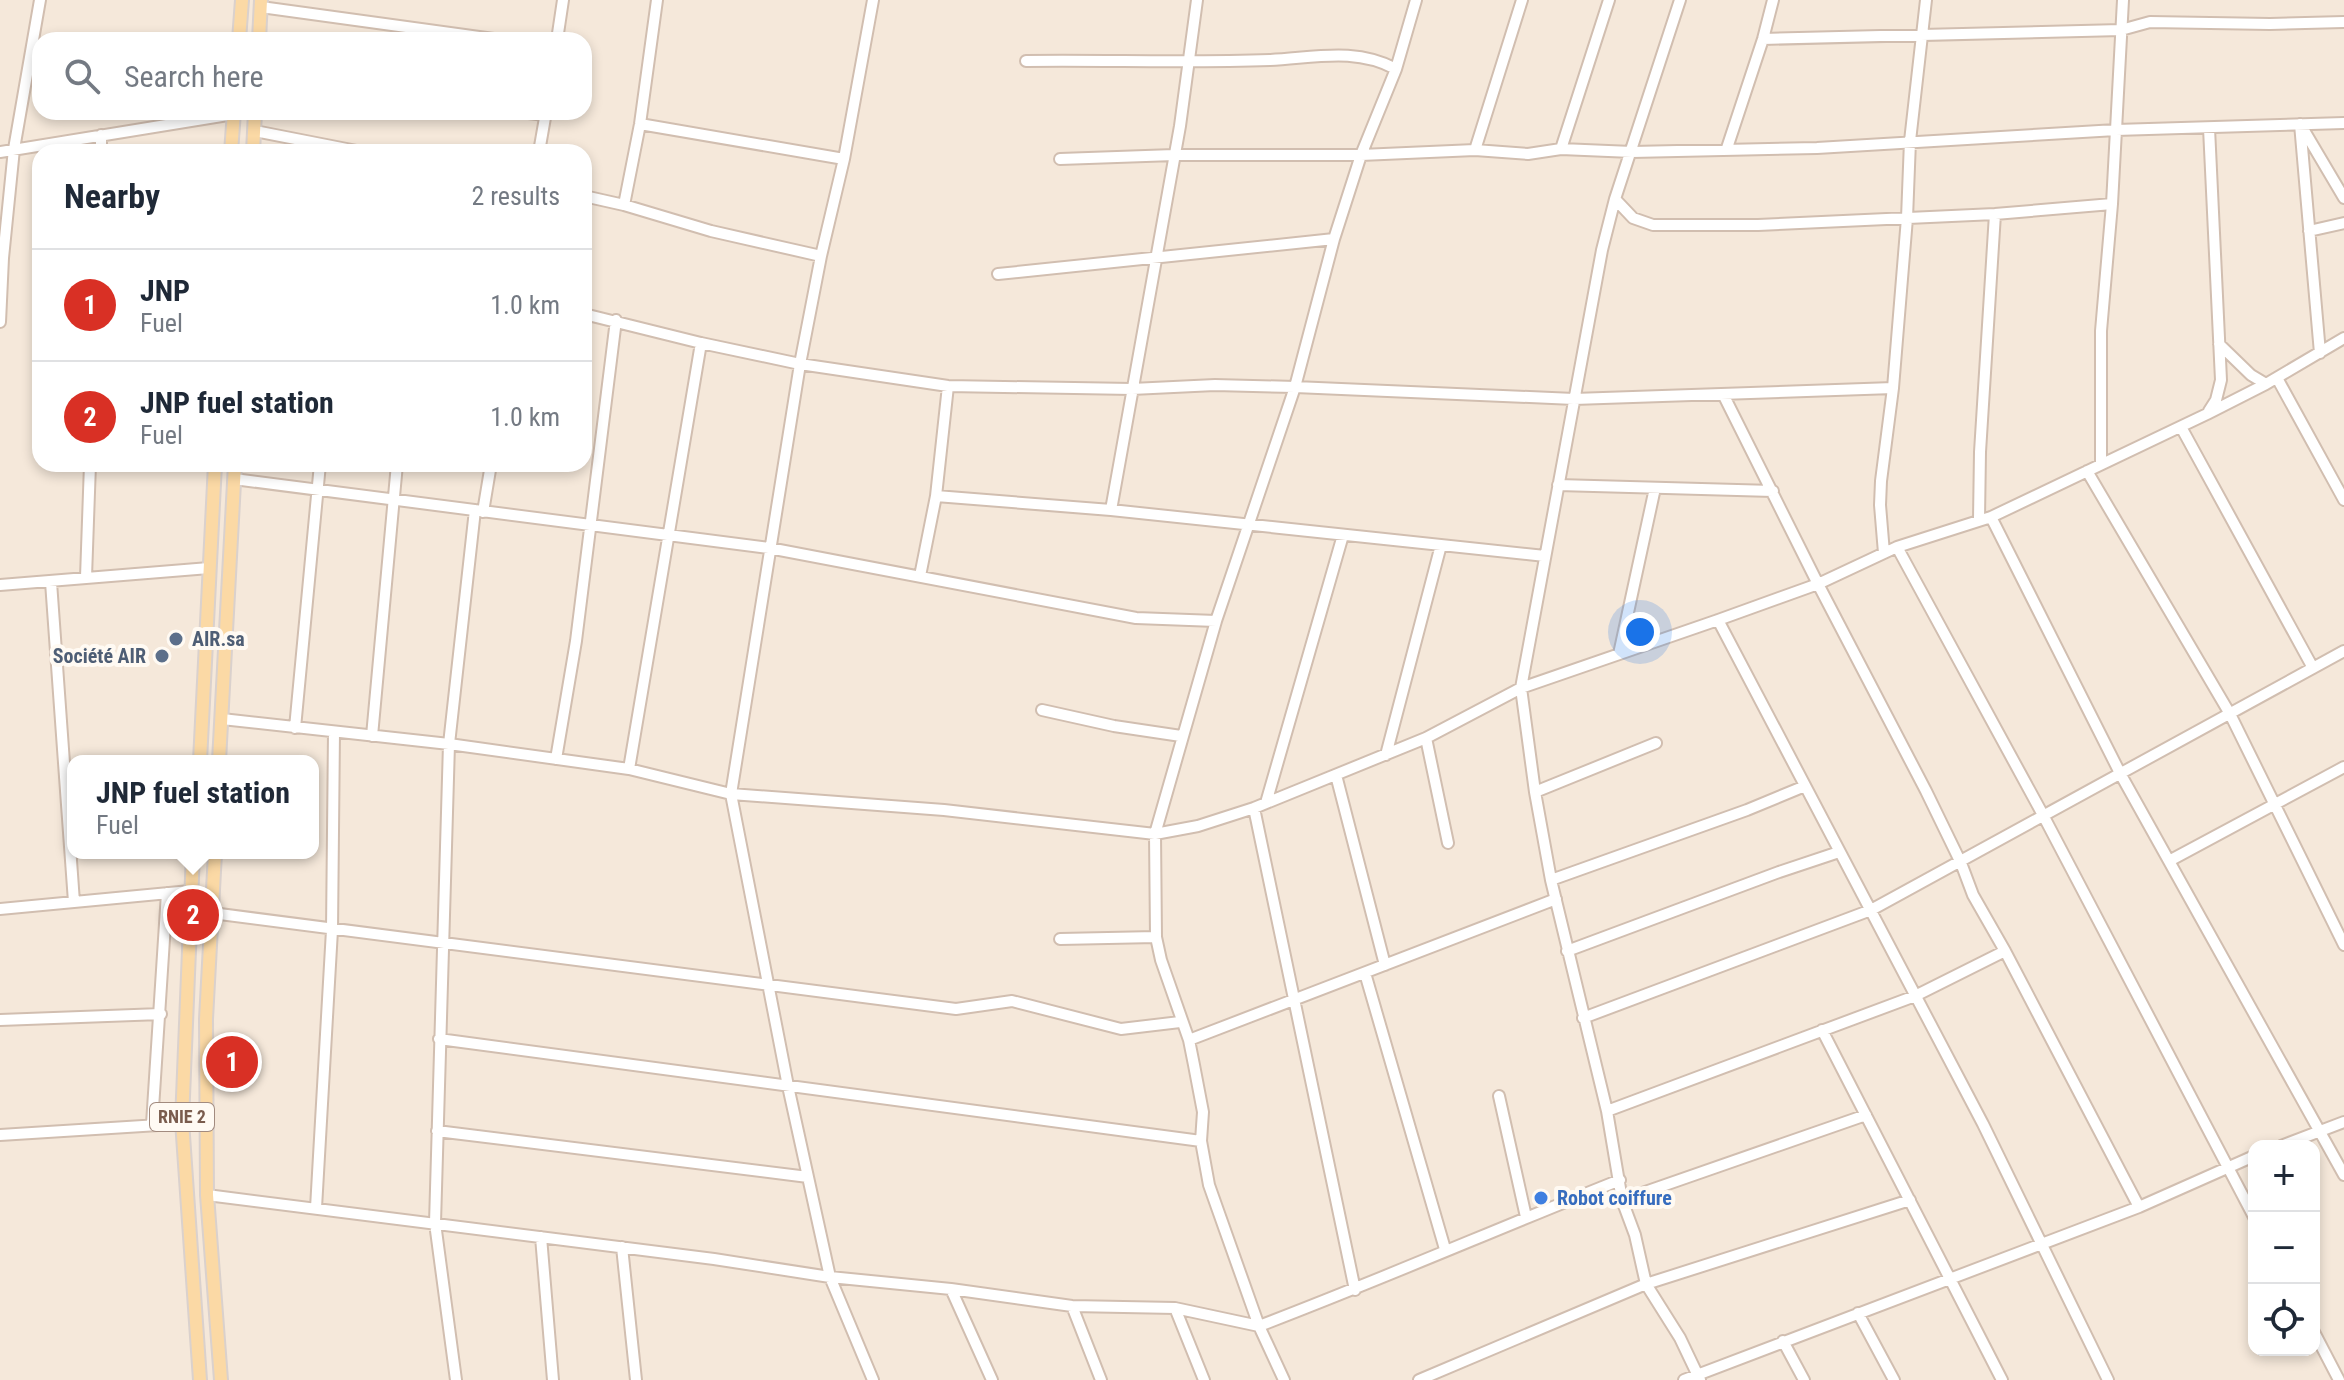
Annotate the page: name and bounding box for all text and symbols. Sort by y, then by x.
search box [32,32,592,120]
icon: search [60,54,104,98]
text: Search here [124,59,264,94]
text: Nearby [64,176,160,216]
text: 2 results [471,181,560,211]
text: JNP [140,273,190,308]
text: 1 [83,290,97,320]
text: 1.0 km [490,290,560,320]
text: Fuel [140,308,183,338]
text: JNP fuel station [140,385,334,420]
text: 2 [83,402,97,432]
text: 1.0 km [490,402,560,432]
text: Fuel [140,420,183,450]
your location [1620,612,1660,652]
place label: AIR.sa [192,627,245,651]
marker: AIR.sa [167,630,185,648]
place label: Société AIR [53,644,146,668]
marker: Société AIR [153,647,171,665]
popup [67,755,319,859]
text: JNP fuel station [96,775,290,810]
text: Fuel [96,810,139,840]
pin: 2 [167,885,219,945]
pin: 1 [206,1032,258,1092]
road number: RNIE 2 [150,1103,214,1131]
map controls [2248,1140,2320,1356]
button: + [2248,1140,2320,1212]
place label: Robot coiffure [1557,1186,1672,1210]
marker: Robot coiffure [1532,1189,1550,1207]
button: − [2248,1212,2320,1284]
button: locate [2248,1284,2320,1356]

